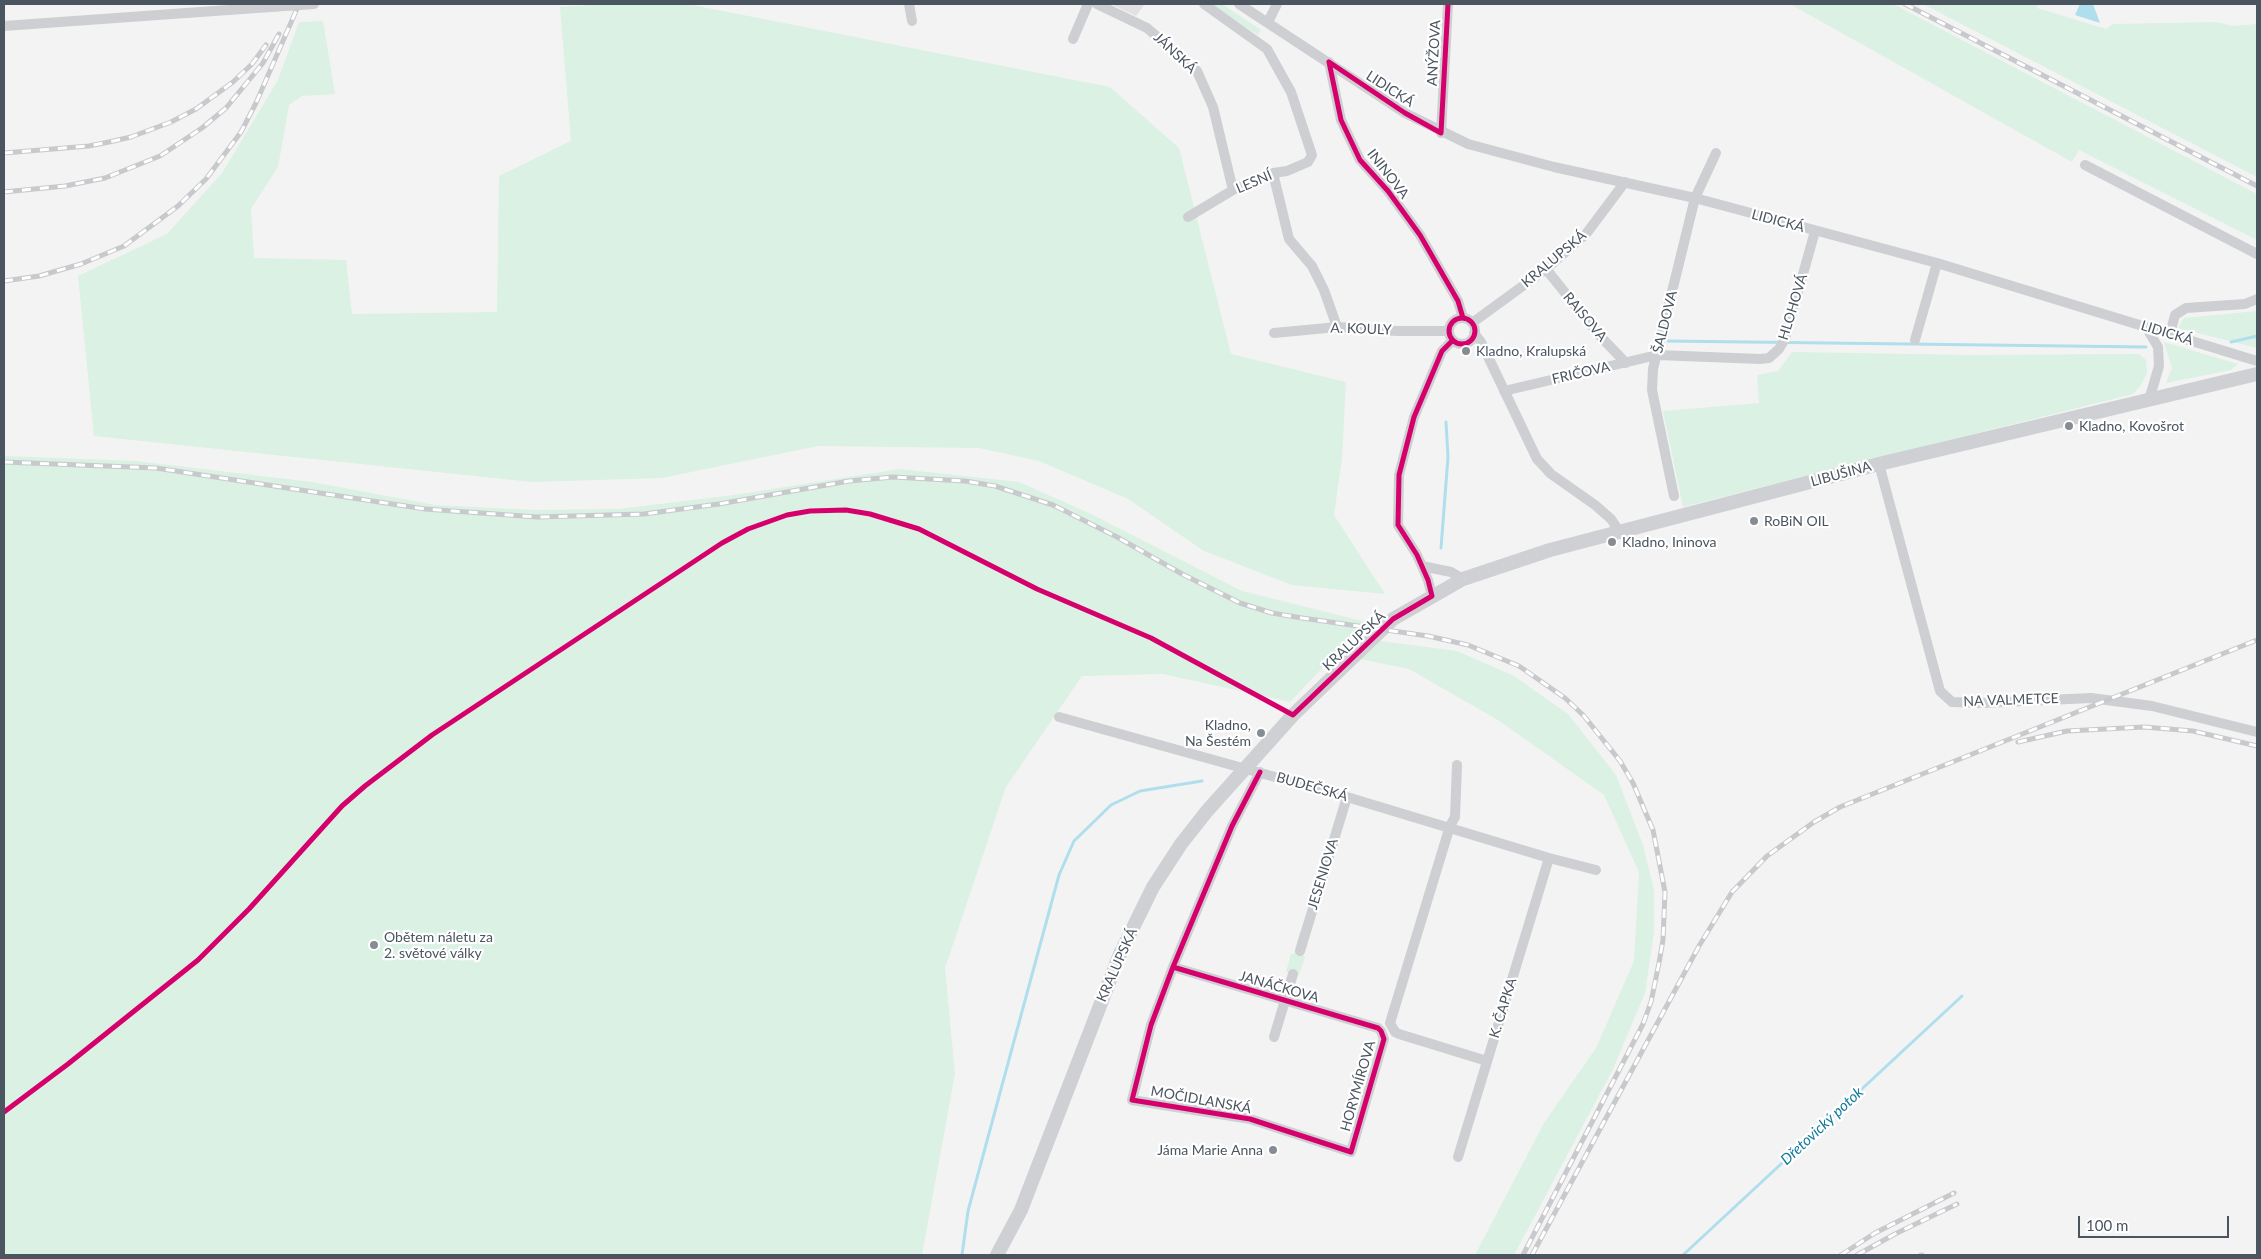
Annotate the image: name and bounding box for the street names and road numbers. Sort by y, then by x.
street label: ANÝŽOVA [1424,19,1444,87]
street label: JÁNSKÁ [1150,29,1200,77]
street label: LIDICKÁ [1363,67,1417,111]
street label: ININOVA [1363,146,1413,202]
street label: LESNÍ [1233,167,1275,197]
street label: LIDICKÁ [1750,206,1806,236]
street label: KRALUPSKÁ [1518,227,1590,291]
street label: HLOHOVÁ [1775,272,1811,342]
street label: RAISOVA [1560,289,1610,345]
street label: ŠALDOVA [1649,289,1681,355]
street label: LIDICKÁ [2139,317,2195,349]
street label: A. KOULY [1330,320,1392,338]
street label: FRIČOVA [1550,358,1612,388]
street label: LIBUŠINA [1809,458,1873,490]
street label: KRALUPSKÁ [1319,608,1389,674]
street label: NA VALMETCE [1963,690,2059,710]
street label: BUDEČSKÁ [1274,769,1350,805]
street label: JESENIOVA [1304,836,1342,912]
street label: KRALUPSKÁ [1093,925,1141,1005]
street label: JANÁČKOVA [1237,968,1321,1006]
street label: K. ČAPKA [1486,976,1520,1040]
street label: HORYMÍROVA [1337,1039,1379,1133]
street label: MOČIDLANSKÁ [1149,1083,1253,1117]

